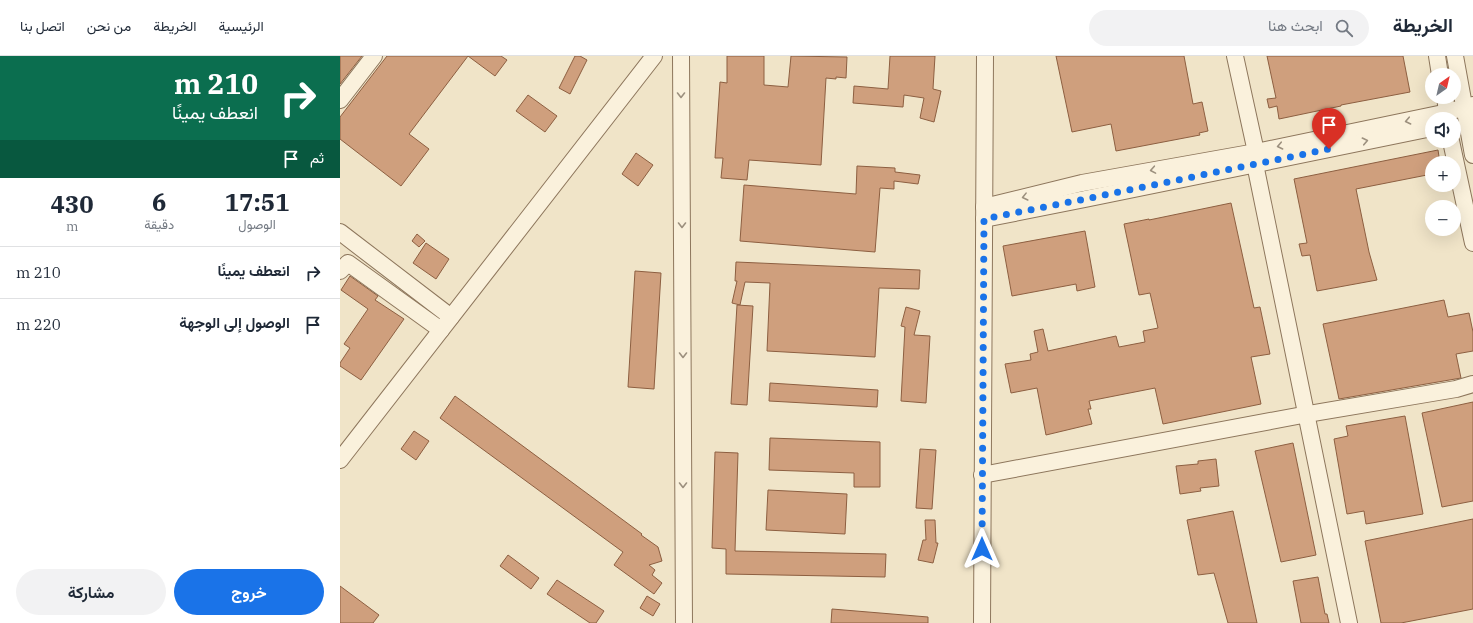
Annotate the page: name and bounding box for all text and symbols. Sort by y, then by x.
search box [1089,10,1369,46]
text: الخريطة [1393,13,1453,37]
text: ابحث هنا [1268,16,1323,35]
text: اتصل بنا [20,17,65,35]
text: من نحن [87,17,131,35]
text: الخريطة [153,17,196,35]
text: الرئيسية [218,17,264,35]
icon: search [1333,17,1355,39]
text: 210 m [174,65,258,102]
north arrow [1425,68,1461,104]
map controls [1425,68,1461,236]
icon: right [272,72,324,124]
one-way arrow [677,92,685,98]
text: انعطف يمينًا [172,101,258,124]
pin [1312,108,1346,149]
button: sound [1425,112,1461,148]
icon: arrive [1318,114,1340,136]
one-way arrow [1405,116,1411,124]
one-way arrow [1362,138,1368,146]
one-way arrow [1277,142,1284,150]
icon: arrive [280,148,302,170]
text: ثم [310,148,324,167]
button: + [1425,156,1461,192]
one-way arrow [1150,165,1156,174]
text: 6 [152,186,166,218]
text: 17:51 [225,186,290,218]
text: 430 [50,188,94,220]
one-way arrow [1022,192,1029,200]
button: − [1425,200,1461,236]
text: دقيقة [144,216,174,233]
text: الوصول [238,216,276,233]
text: m [66,218,78,235]
one-way arrow [678,222,686,228]
text: انعطف يمينًا [217,261,290,280]
icon: right [302,262,324,284]
text: 210 m [16,263,61,282]
text: الوصول إلى الوجهة [179,313,290,332]
icon: arrive [302,314,324,336]
text: 220 m [16,315,61,334]
one-way arrow [679,352,687,358]
one-way arrow [679,482,687,488]
position arrow [961,528,1003,570]
button: مشاركة [16,569,166,615]
button: خروج [174,569,324,615]

